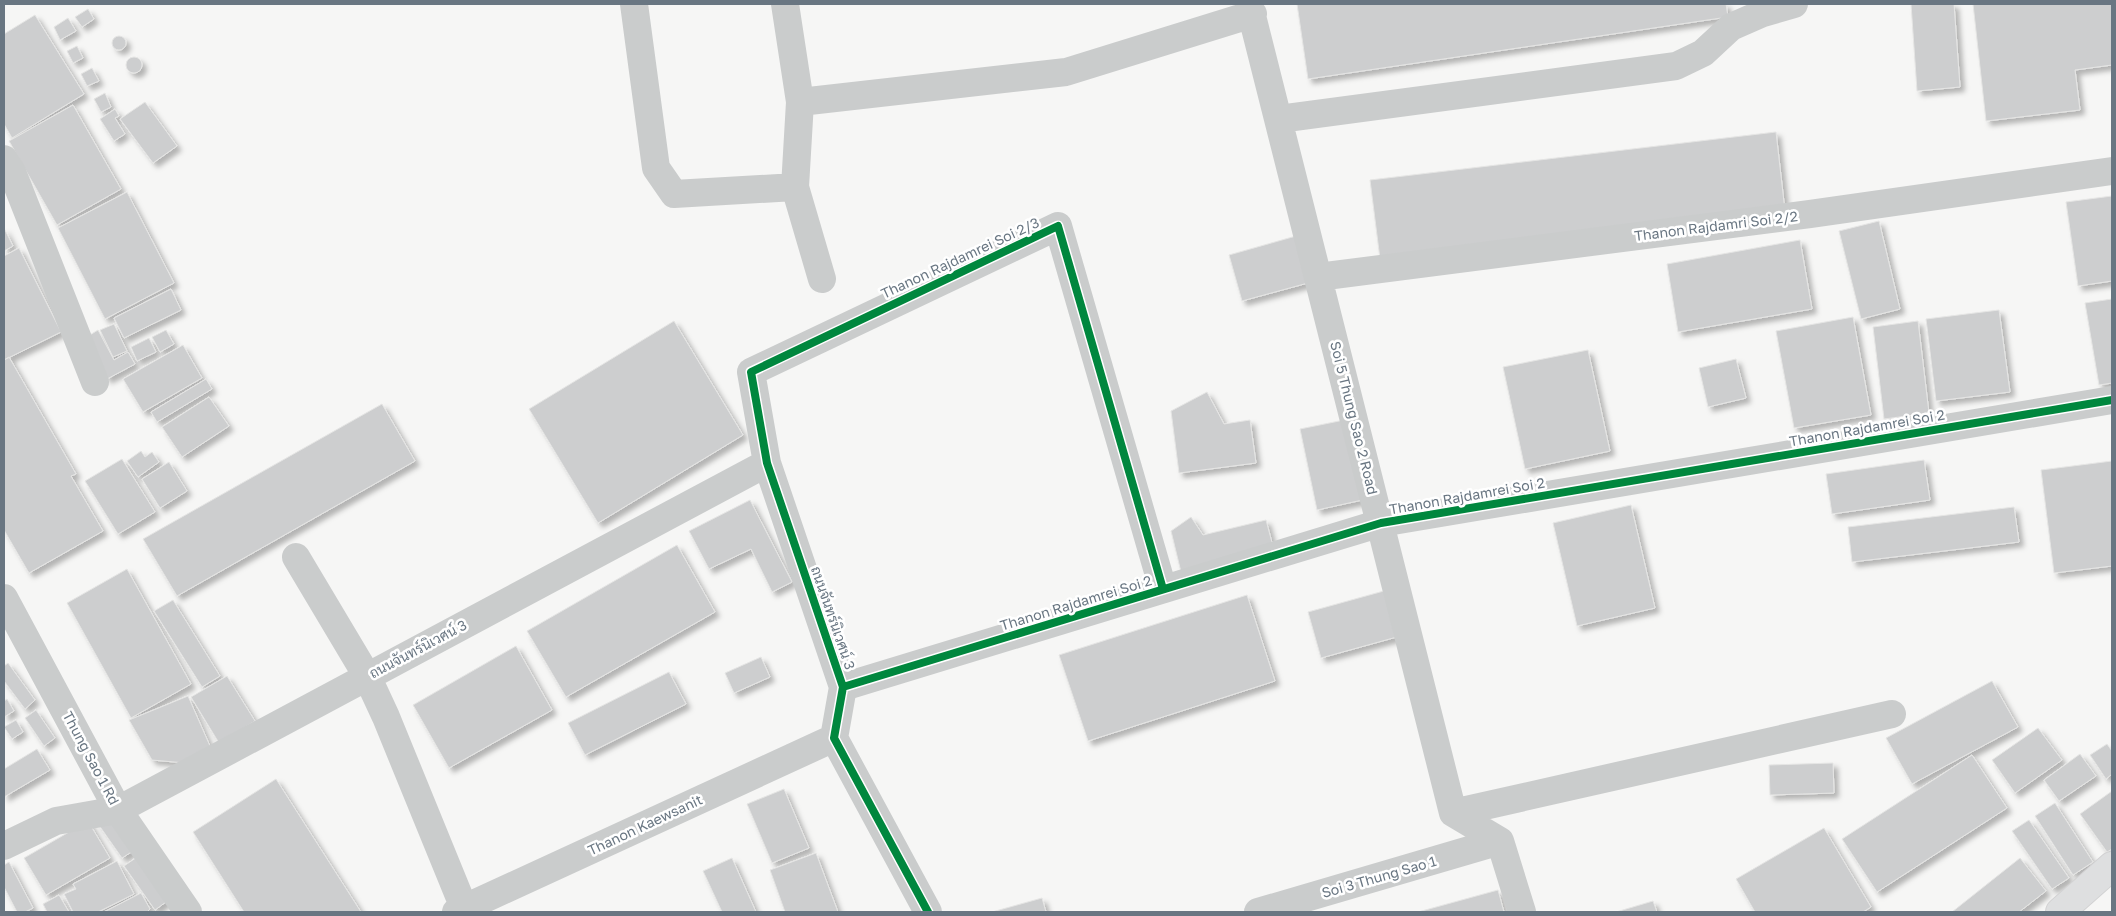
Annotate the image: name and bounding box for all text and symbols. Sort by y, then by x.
street label: Thanon Rajdamri Soi 2/2 [1633,207,1799,244]
street label: Thanon Rajdamrei Soi 2/3 [878,213,1042,302]
street label: Soi 5 Thung Sao 2 Road [1327,339,1382,496]
street label: Thanon Rajdamrei Soi 2 [1788,405,1946,450]
street label: Thanon Rajdamrei Soi 2 [1388,473,1546,518]
street label: ถนนจันทร์นิเวศน์ 3 [808,564,859,672]
street label: Thanon Rajdamrei Soi 2 [998,571,1154,634]
street label: ถนนจันทร์นิเวศน์ 3 [366,616,469,681]
street label: Thung Sao 1 Rd [60,708,123,807]
street label: Thanon Kaewsanit [585,791,705,859]
street label: Soi 3 Thung Sao 1 [1320,852,1438,901]

